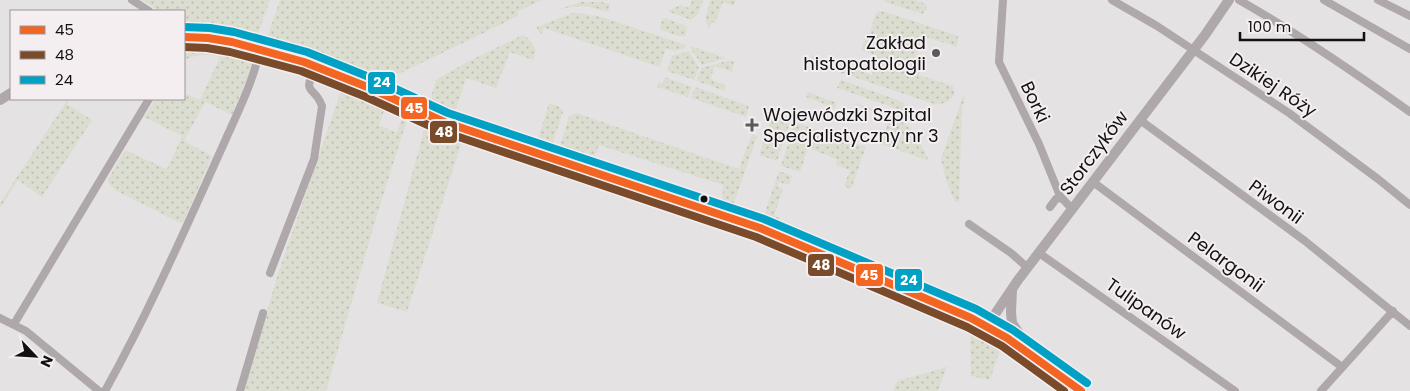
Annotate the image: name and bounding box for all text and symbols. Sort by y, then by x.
legend [10,10,185,100]
scale bar [1240,10,1364,42]
text: 100 m [1248,16,1291,37]
text: 45 [55,19,74,40]
place label: Zakład histopatologii [803,30,926,76]
text: 48 [55,44,74,65]
street label: Dzikiej Róży [1225,46,1322,123]
marker: Zakład histopatologii [930,47,942,59]
text: 24 [55,69,73,90]
line badge: 24 [367,71,396,95]
text: 24 [373,72,391,92]
street label: Borki [1015,77,1056,127]
line badge: 45 [400,96,428,120]
text: 45 [405,98,423,118]
place label: Wojewódzki Szpital Specjalistyczny nr 3 [763,102,939,148]
street label: Storczyków [1053,105,1134,200]
marker: Wojewódzki Szpital Specjalistyczny nr 3 [745,118,759,132]
line badge: 48 [429,120,458,144]
text: 48 [435,122,453,142]
street label: Piwonii [1244,173,1309,230]
unlabelled marker [699,194,709,204]
street label: Pelargonii [1183,225,1270,298]
line badge: 48 [807,253,835,277]
text: 48 [812,255,830,275]
line badge: 45 [855,263,884,287]
text: 45 [860,265,878,285]
line badge: 24 [894,268,923,292]
text: 24 [900,270,918,290]
street label: Tulipanów [1101,272,1191,345]
north arrow [10,331,60,381]
text: N [35,352,58,370]

